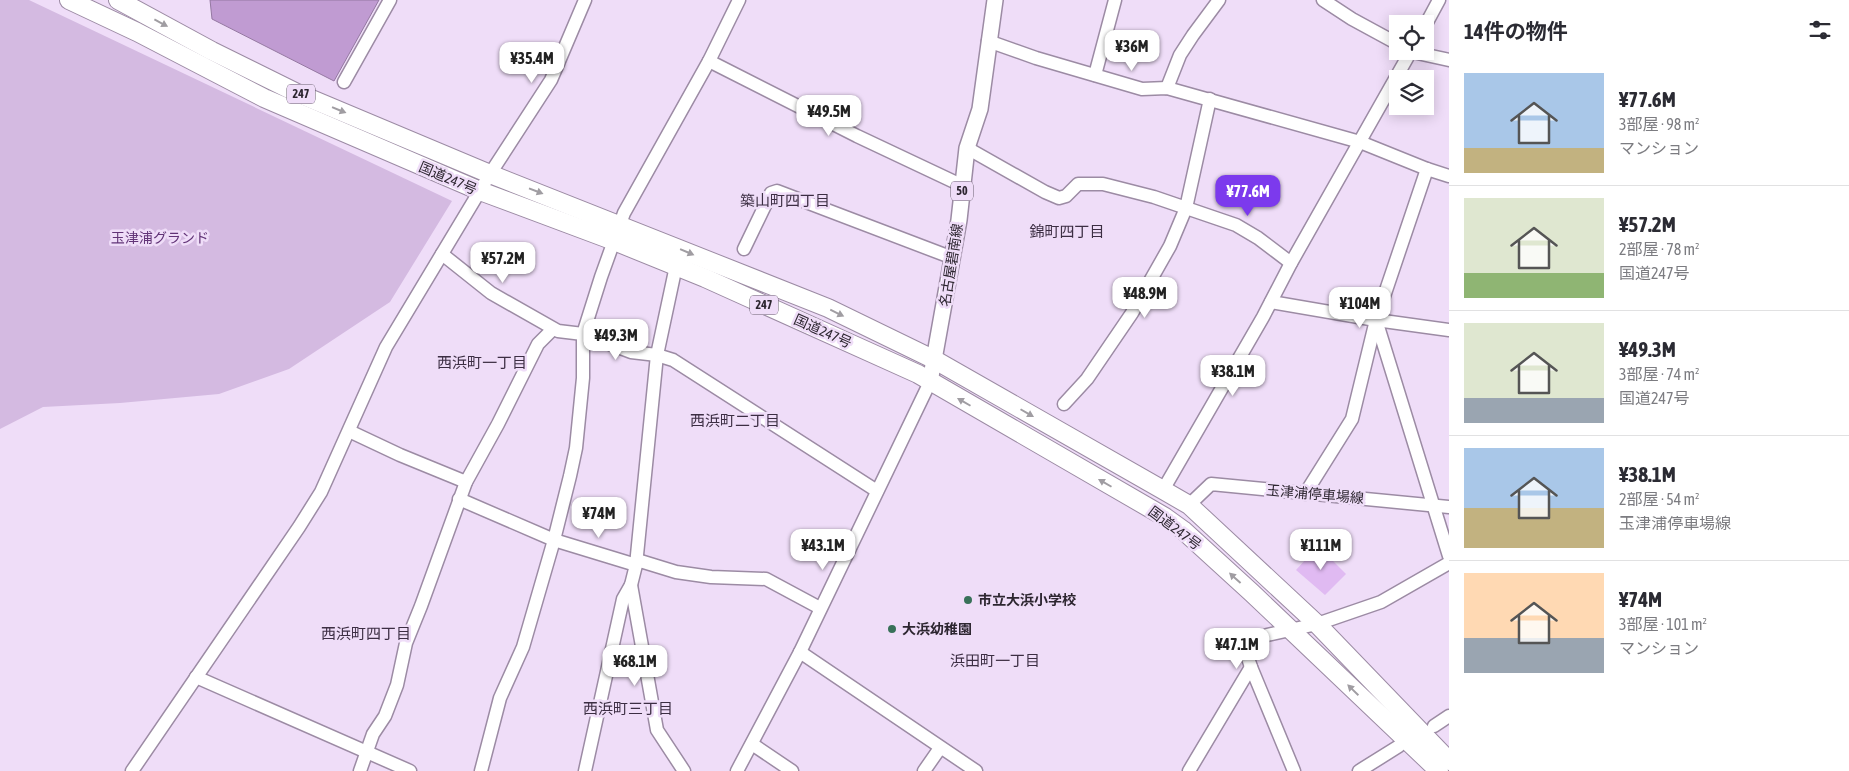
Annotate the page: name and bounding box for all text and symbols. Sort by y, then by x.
map controls [1389,15,1434,115]
button: locate [1389,15,1434,60]
icon: filters [1806,16,1834,44]
one-way arrow [154,19,169,27]
text: 14件の物件 [1464,19,1568,43]
pin: ¥36M [1102,30,1162,72]
text: ¥36M [1116,37,1148,55]
pin: ¥35.4M [491,42,573,84]
text: ¥35.4M [510,49,554,67]
button: layers [1389,70,1434,115]
road number: 247 [287,85,315,104]
text: ¥77.6M [1619,87,1676,111]
icon: home [1504,93,1564,153]
pin: ¥49.5M [788,94,870,137]
text: ¥49.5M [807,102,851,120]
one-way arrow [332,106,346,114]
text: 3部屋 · 98 m² [1619,115,1700,133]
text: マンション [1619,139,1699,157]
street label: 国道247号 [416,159,480,197]
pin: ¥77.6M [1207,174,1289,217]
road number: 50 [951,182,973,200]
text: ¥77.6M [1226,182,1270,200]
one-way arrow [529,188,543,196]
district label: 築山町四丁目 [740,192,830,209]
text: ¥57.2M [1619,212,1676,236]
icon: home [1504,218,1564,278]
street label: 名古屋碧南線 [937,222,965,308]
district label: 錦町四丁目 [1029,223,1105,240]
park label: 玉津浦グランド [111,230,209,246]
text: 2部屋 · 78 m² [1619,240,1700,258]
pin: ¥57.2M [462,242,544,284]
one-way arrow [680,248,694,256]
text: ¥57.2M [481,249,525,267]
text: 国道247号 [1619,264,1690,282]
pin: ¥48.9M [1104,276,1186,319]
text: ¥48.9M [1123,284,1167,302]
pin: ¥104M [1325,286,1395,329]
text: ¥104M [1340,294,1380,312]
road number: 247 [750,296,778,314]
one-way arrow [830,309,844,317]
street label: 国道247号 [792,311,854,351]
pin: ¥49.3M [575,318,657,361]
text: ¥49.3M [594,326,638,344]
text: ¥49.3M [1619,337,1676,361]
icon: home [1504,343,1564,403]
district label: 西浜町一丁目 [437,354,527,371]
pin: ¥38.1M [1192,354,1274,397]
text: ¥38.1M [1211,362,1255,380]
text: 3部屋 · 74 m² [1619,365,1700,383]
text: 国道247号 [1619,389,1690,407]
one-way arrow [957,397,971,406]
one-way arrow [1020,409,1035,417]
district label: 西浜町二丁目 [690,412,780,429]
text: ¥38.1M [1619,462,1676,486]
icon: home [1504,468,1564,528]
one-way arrow [1098,478,1112,487]
street label: 玉津浦停車場線 [1265,482,1365,506]
text: 2部屋 · 54 m² [1619,490,1700,508]
pin: ¥74M [569,496,629,539]
street label: 国道247号 [1146,503,1204,553]
text: ¥74M [583,504,615,522]
text: 玉津浦停車場線 [1619,514,1731,532]
pin: ¥43.1M [782,528,864,571]
pin: ¥111M [1286,528,1356,571]
text: ¥43.1M [801,536,845,554]
text: ¥111M [1301,536,1341,554]
one-way arrow [1230,572,1242,584]
text: ¥74M [1619,587,1662,611]
place label: 市立大浜小学校 [978,592,1076,608]
icon: home [1504,593,1564,653]
marker: 市立大浜小学校 [962,594,974,606]
text: 3部屋 · 101 m² [1619,615,1707,633]
place label: 大浜幼稚園 [902,621,972,637]
marker: 大浜幼稚園 [886,623,898,635]
district label: 西浜町四丁目 [321,625,411,642]
pin: ¥47.1M [1196,628,1278,670]
text: ¥47.1M [1215,635,1259,653]
text: マンション [1619,639,1699,657]
pin: ¥68.1M [594,644,676,687]
text: ¥68.1M [613,652,657,670]
district label: 浜田町一丁目 [950,652,1040,669]
one-way arrow [1348,684,1360,696]
district label: 西浜町三丁目 [583,700,673,717]

